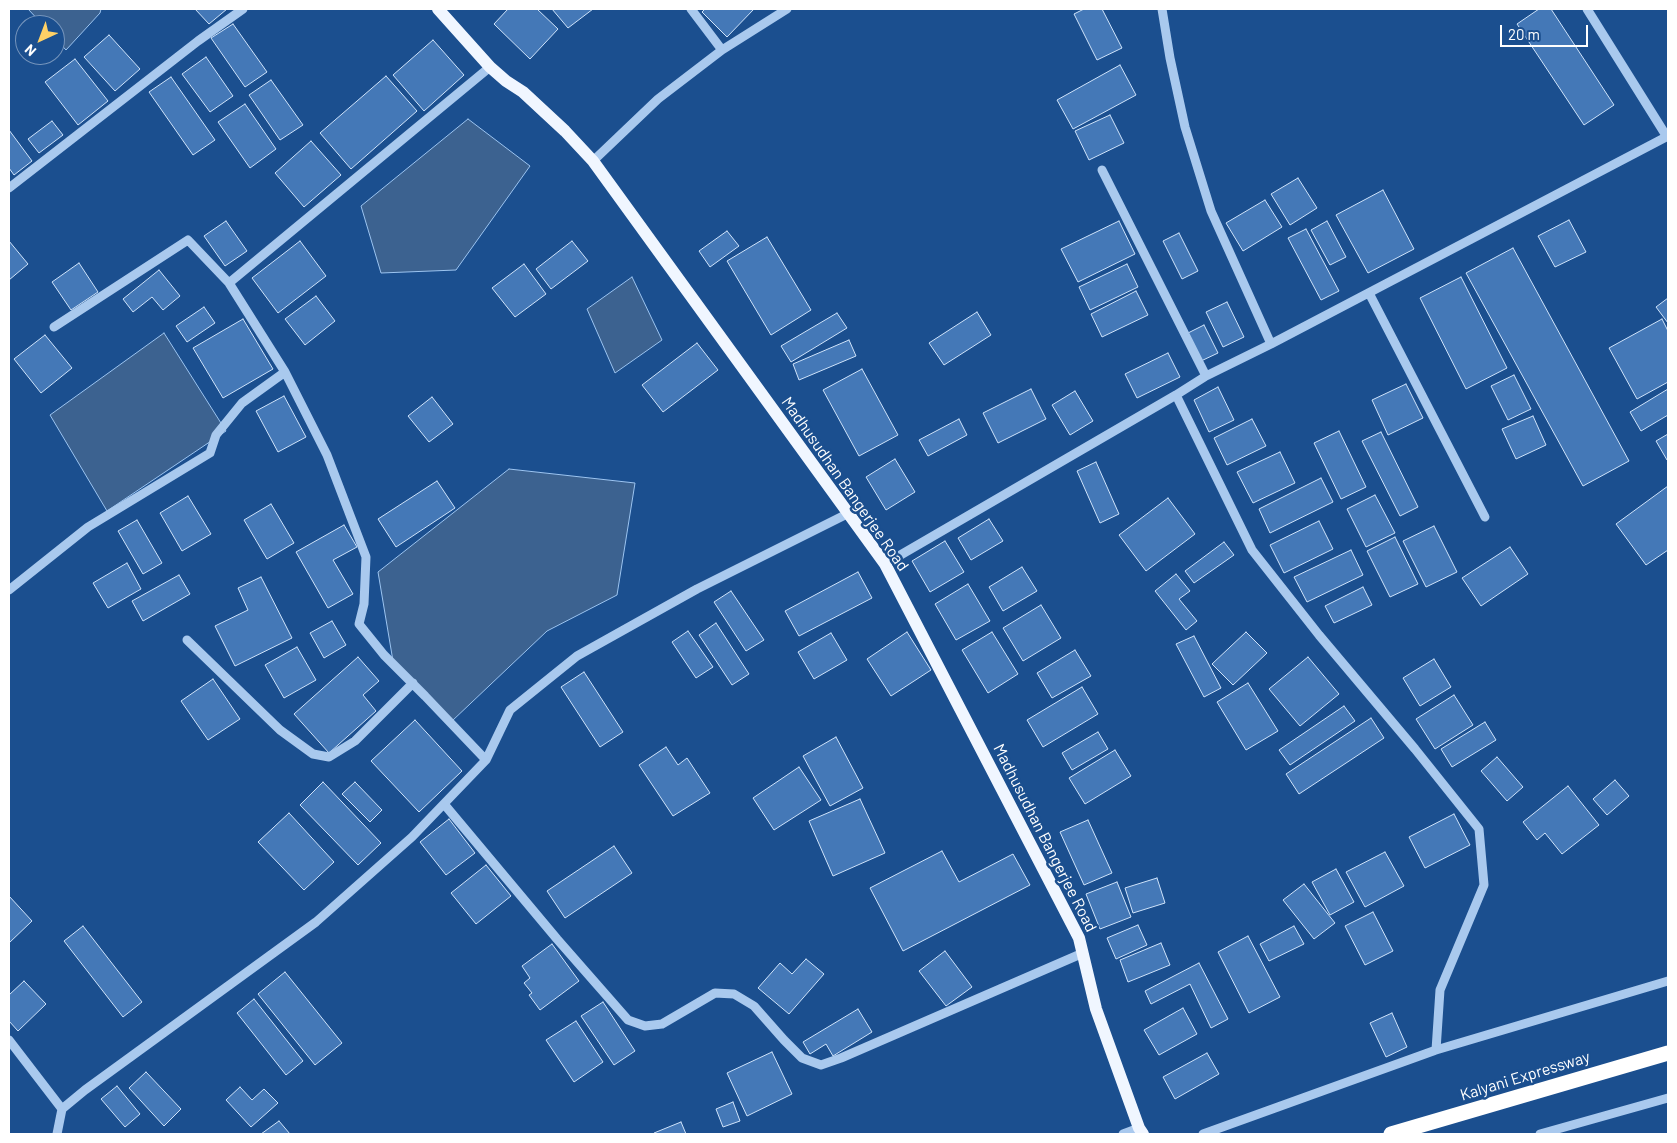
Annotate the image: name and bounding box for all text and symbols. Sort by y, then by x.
north arrow [15,15,65,65]
scale bar [1502,15,1590,47]
text: 20 m [1508,25,1540,43]
text: N [21,41,39,60]
street label: Madhusudhan Bangerjee Road [777,393,913,575]
street label: Madhusudhan Bangerjee Road [989,741,1101,935]
street label: Kalyani Expressway [1458,1047,1592,1105]

